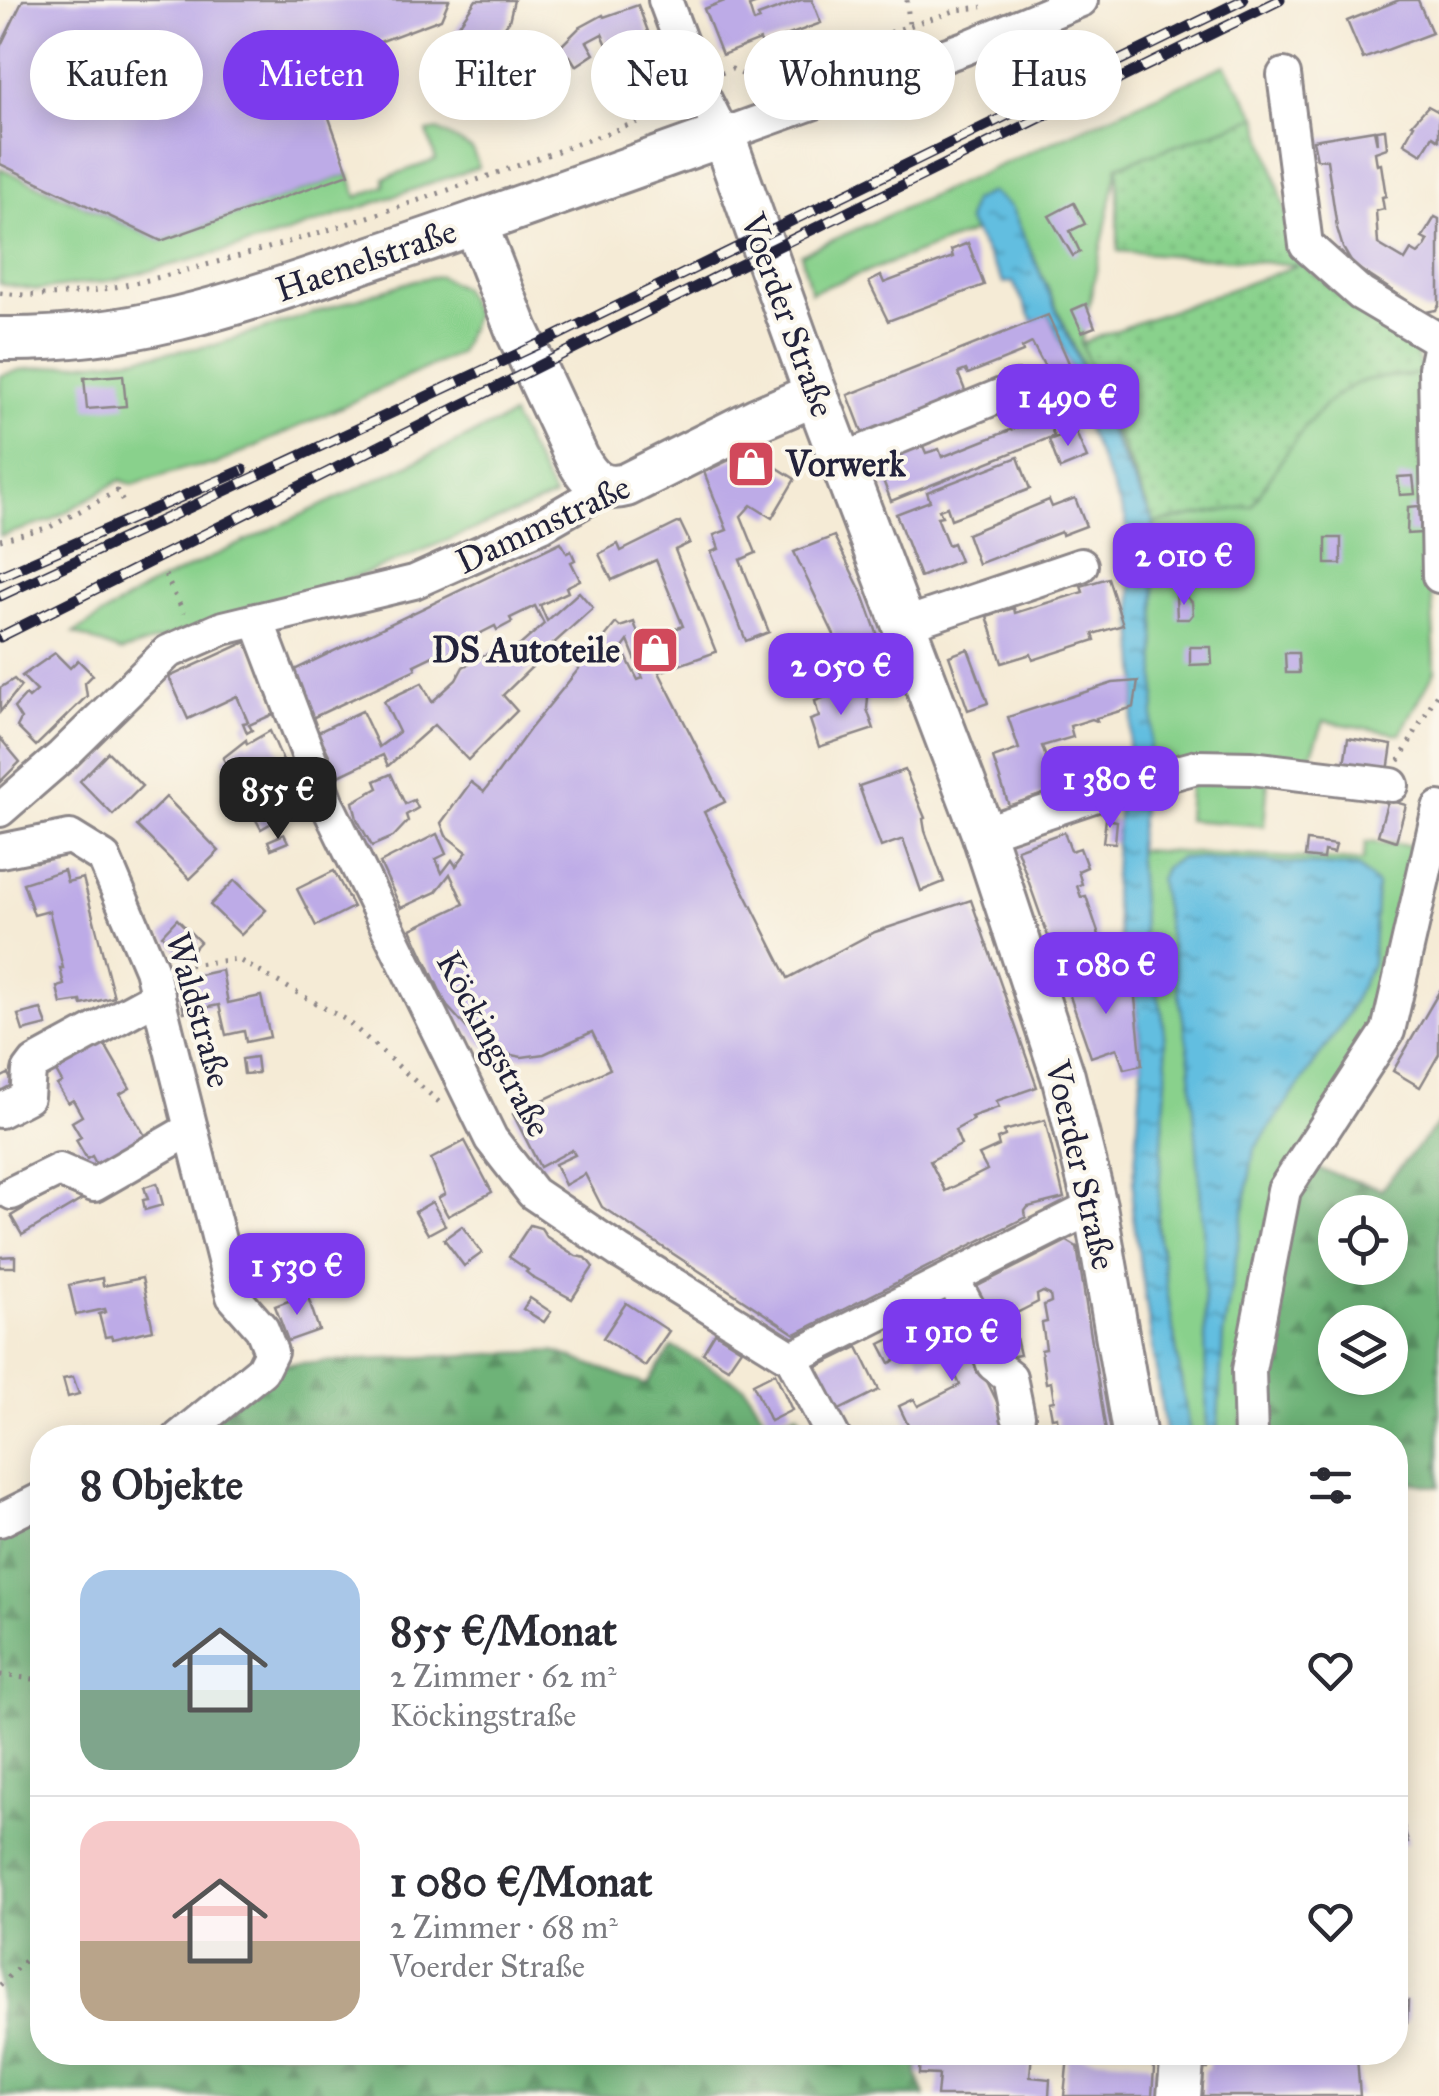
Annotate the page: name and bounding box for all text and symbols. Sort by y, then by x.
chip: Kaufen [30,30,203,120]
chip: Mieten [223,30,399,120]
chip: Filter [419,30,571,120]
chip: Neu [591,30,724,120]
chip: Wohnung [744,30,955,120]
chip: Haus [975,30,1122,120]
street label: Voerder Straße [731,207,844,423]
street label: Haenelstraße [270,209,462,311]
pin: 1 490 € [976,364,1160,449]
text: 1 490 € [1018,377,1118,416]
shop icon: Vorwerk [725,438,777,490]
place label: Vorwerk [785,443,906,486]
street label: Dammstraße [449,465,637,583]
pin: 2 010 € [1092,523,1276,608]
text: 2 010 € [1135,536,1233,575]
shop icon: DS Autoteile [629,624,681,676]
place label: DS Autoteile [432,629,620,672]
pin: 2 050 € [749,633,933,718]
text: 2 050 € [790,646,892,685]
pin: 1 380 € [1018,746,1202,831]
pin: 855 € [208,757,348,842]
text: 1 380 € [1063,759,1157,798]
text: 855 € [241,770,315,809]
street label: Waldstraße [156,928,241,1093]
pin: 1 080 € [1014,932,1198,1017]
street label: Köckingstraße [427,944,560,1144]
text: 1 080 € [1056,945,1156,984]
street label: Voerder Straße [1035,1055,1125,1274]
map controls [1318,1195,1408,1395]
button: locate [1318,1195,1408,1285]
pin: 1 530 € [205,1233,389,1318]
text: 1 530 € [251,1246,343,1285]
pin: 1 910 € [860,1299,1044,1384]
button: layers [1318,1305,1408,1395]
text: 1 910 € [905,1312,999,1351]
icon: filters [1303,1458,1358,1513]
text: 8 Objekte [80,1459,243,1511]
text: 855 €/Monat [390,1605,617,1657]
icon: home [160,1610,280,1730]
icon: heart [1303,1643,1358,1698]
text: 2 Zimmer · 62 m² [390,1657,616,1696]
text: Köckingstraße [390,1696,576,1735]
text: 1 080 €/Monat [390,1856,652,1908]
icon: home [160,1861,280,1981]
icon: heart [1303,1894,1358,1949]
text: 2 Zimmer · 68 m² [390,1908,618,1947]
text: Voerder Straße [390,1947,585,1986]

